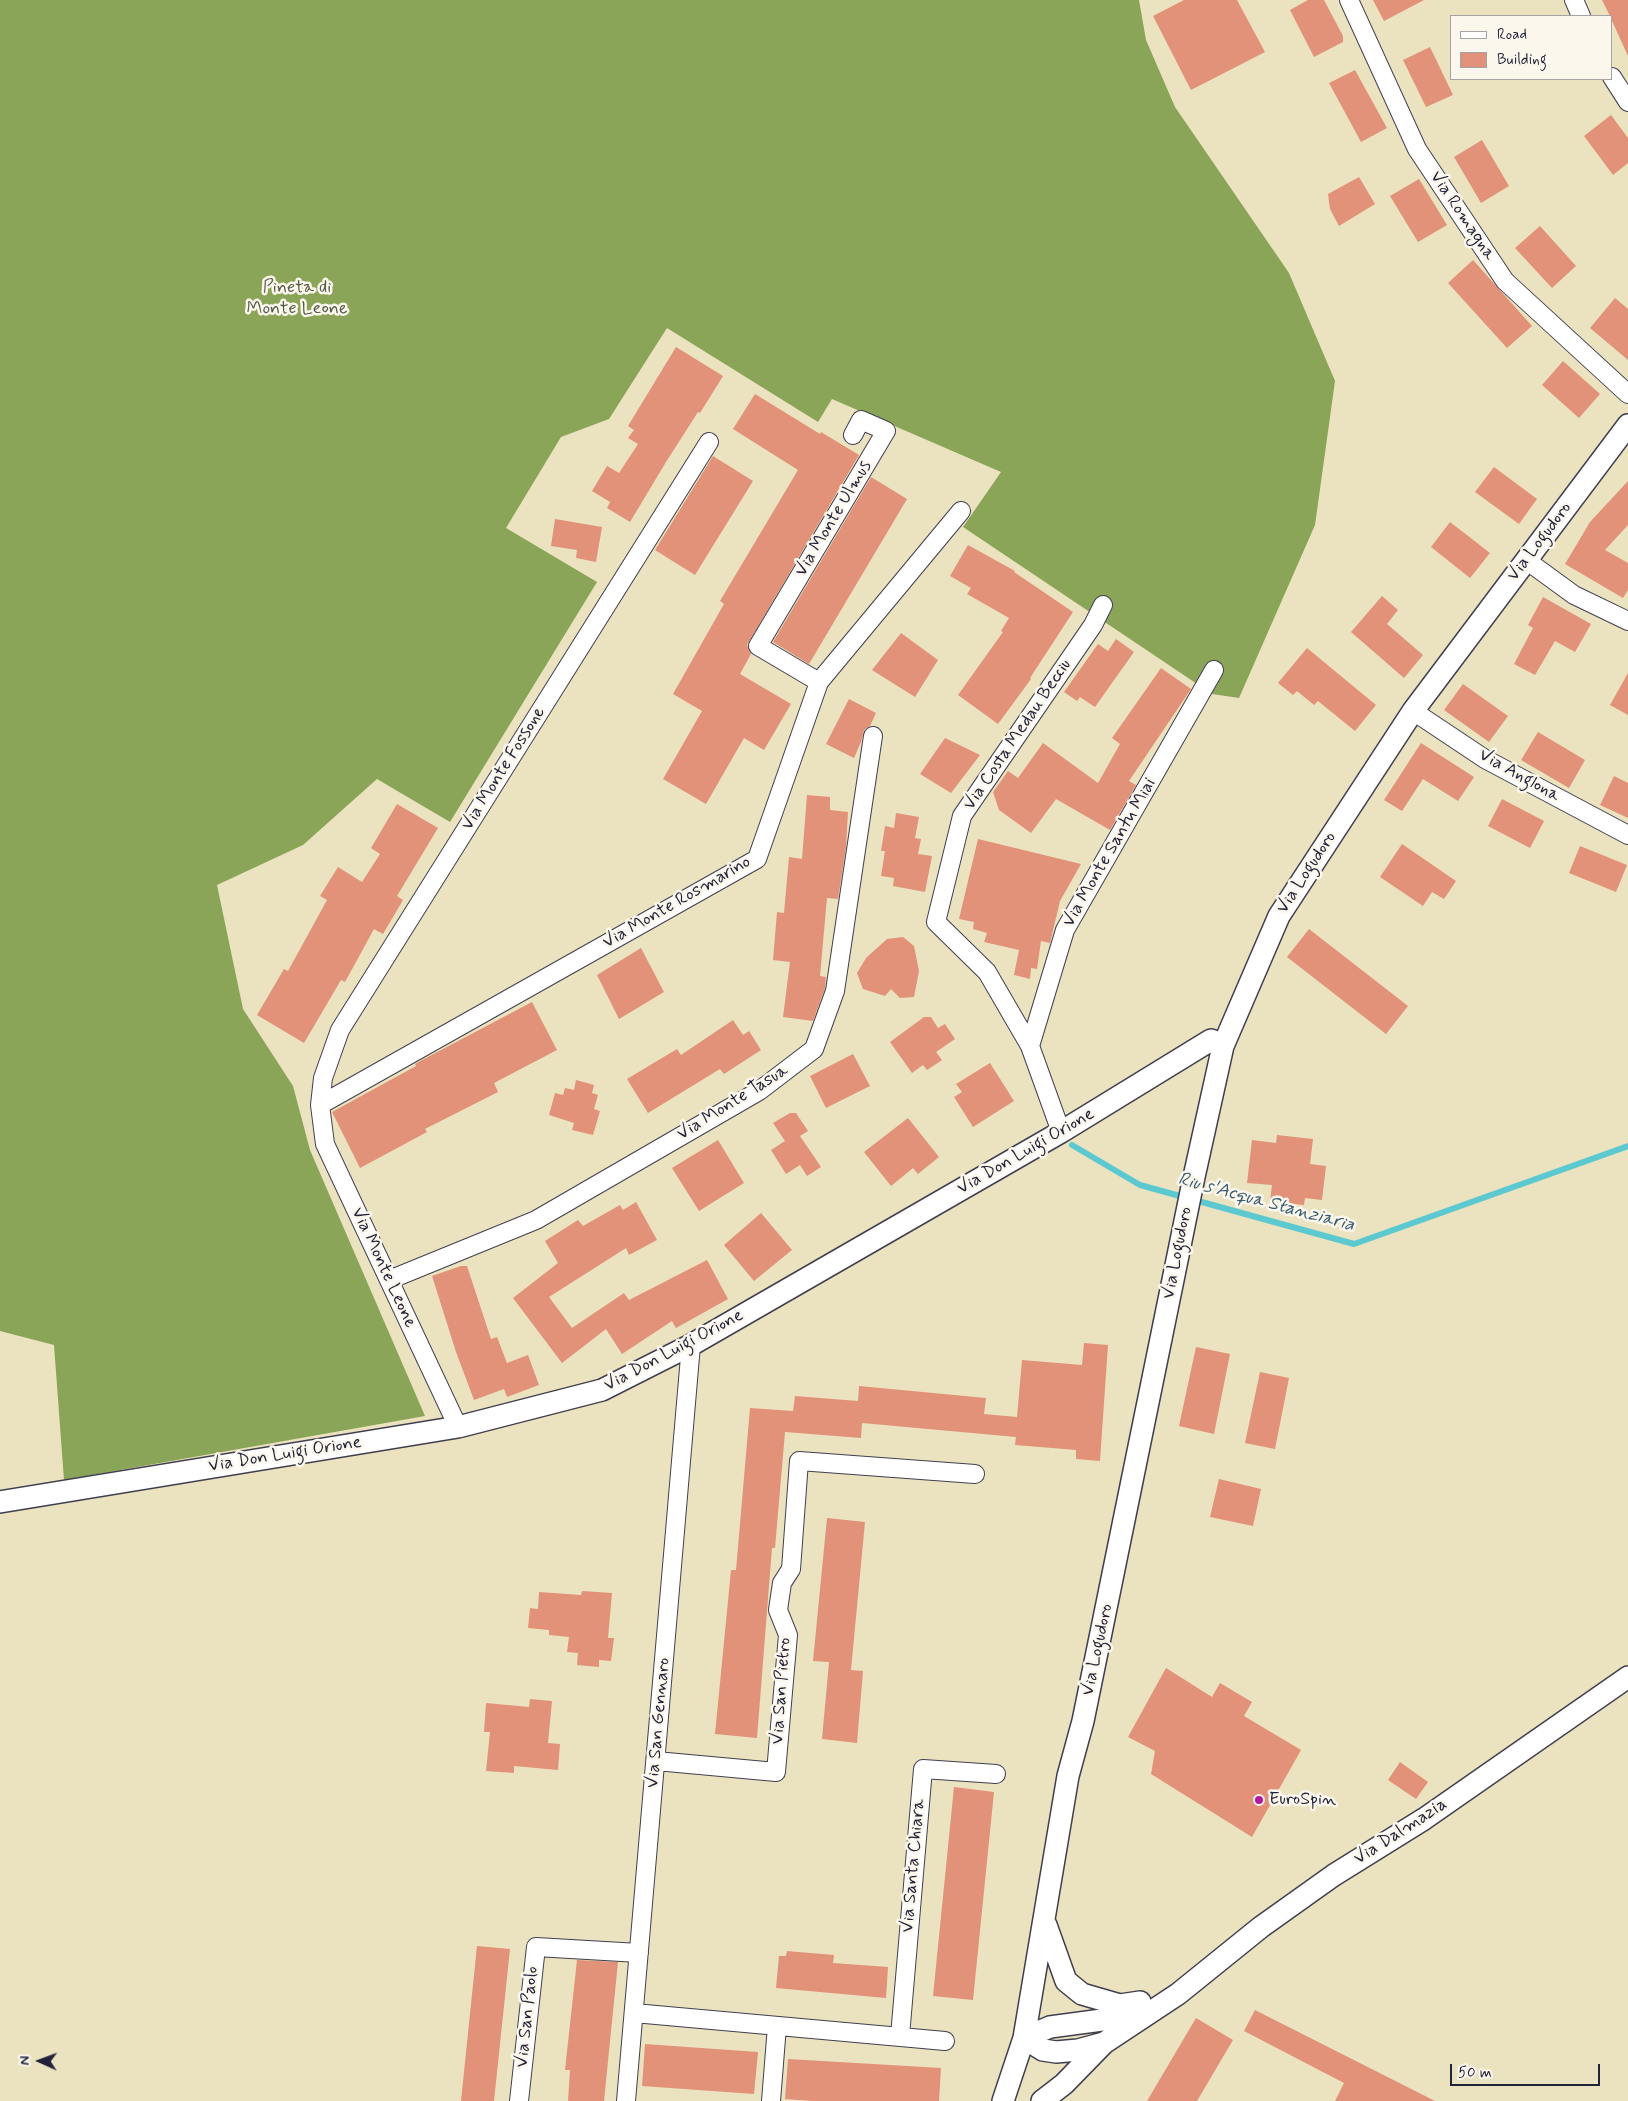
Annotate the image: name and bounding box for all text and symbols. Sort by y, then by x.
legend [1450,15,1613,80]
text: Road [1497,25,1527,45]
text: Building [1497,50,1547,70]
street label: Via Romagna [1424,167,1500,265]
park label: Pineta di Monte Leone [247,277,347,320]
street label: Via Monte Ulmus [791,457,877,581]
street label: Via Logudoro [1503,498,1577,586]
street label: Via Costa Medau Becciu [959,655,1077,815]
street label: Via Monte Fossone [457,703,551,835]
street label: Via Anglona [1475,745,1563,807]
street label: Via Monte Santu Miai [1059,775,1161,931]
street label: Via Logudoro [1272,828,1342,918]
street label: Via Monte Rosmarino [599,852,755,954]
street label: Via Monte Tasua [674,1060,792,1146]
street label: Via Don Luigi Orione [954,1104,1098,1200]
water label: Riu s'Acqua Stanziaria [1175,1168,1357,1238]
street label: Via Monte Leone [346,1204,420,1332]
street label: Via Logudoro [1158,1205,1198,1301]
street label: Via Don Luigi Orione [601,1305,747,1397]
street label: Via Don Luigi Orione [207,1432,363,1478]
street label: Via Logudoro [1078,1602,1118,1698]
street label: Via San Pietro [767,1637,797,1745]
street label: Via San Gennaro [643,1657,675,1789]
place label: EuroSpin [1269,1789,1336,1811]
marker: EuroSpin [1253,1794,1265,1806]
street label: Via Dalmazia [1350,1794,1452,1870]
street label: Via Santa Chiara [897,1798,931,1934]
street label: Via San Paolo [512,1965,544,2069]
north arrow [15,2036,65,2086]
scale bar [1453,2054,1603,2086]
text: N [16,2056,34,2065]
text: 50 m [1458,2063,1492,2083]

